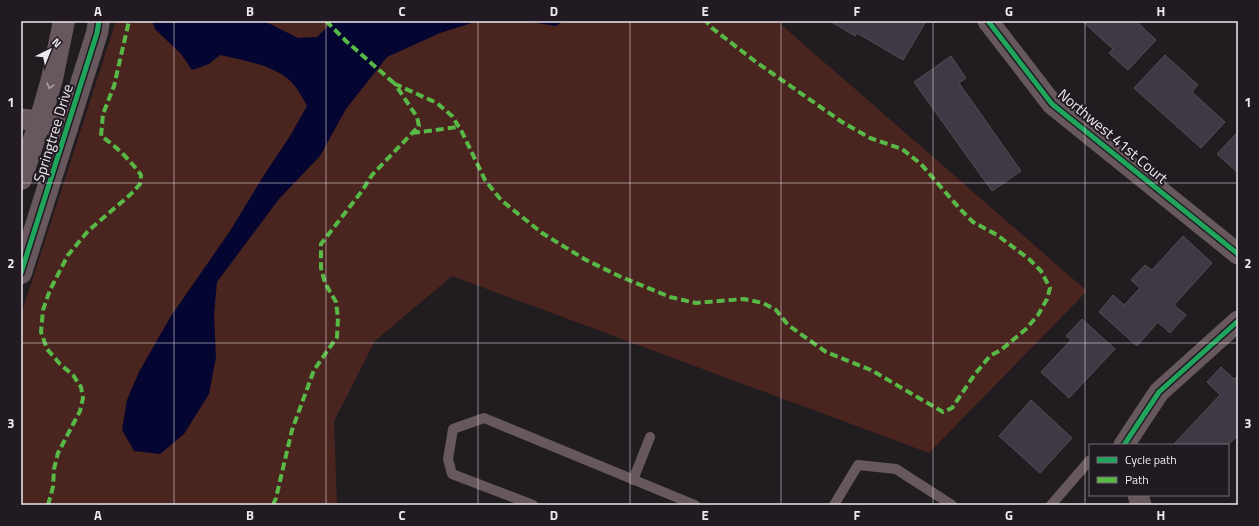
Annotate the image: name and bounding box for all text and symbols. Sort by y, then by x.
text: A [94,1,102,21]
text: B [246,1,254,21]
text: C [398,1,406,21]
text: D [550,1,558,21]
text: E [701,1,709,21]
text: F [854,1,861,21]
text: G [1005,1,1013,21]
text: H [1157,1,1165,21]
north arrow [30,30,70,70]
text: N [49,34,65,51]
street label: Springtree Drive [27,81,79,185]
one-way arrow [46,83,55,90]
street label: Northwest 41st Court [1053,83,1174,189]
text: 1 [7,92,15,112]
text: 1 [1244,92,1252,112]
text: 2 [7,253,15,273]
text: 2 [1244,253,1252,273]
text: 3 [7,413,15,433]
text: 3 [1244,413,1252,433]
legend [1089,444,1229,496]
text: Cycle path [1125,450,1177,469]
text: Path [1125,470,1149,489]
text: A [94,505,102,525]
text: B [246,505,254,525]
text: C [398,505,406,525]
text: D [550,505,558,525]
text: E [701,505,709,525]
text: F [854,505,861,525]
text: G [1005,505,1013,525]
text: H [1157,505,1165,525]

